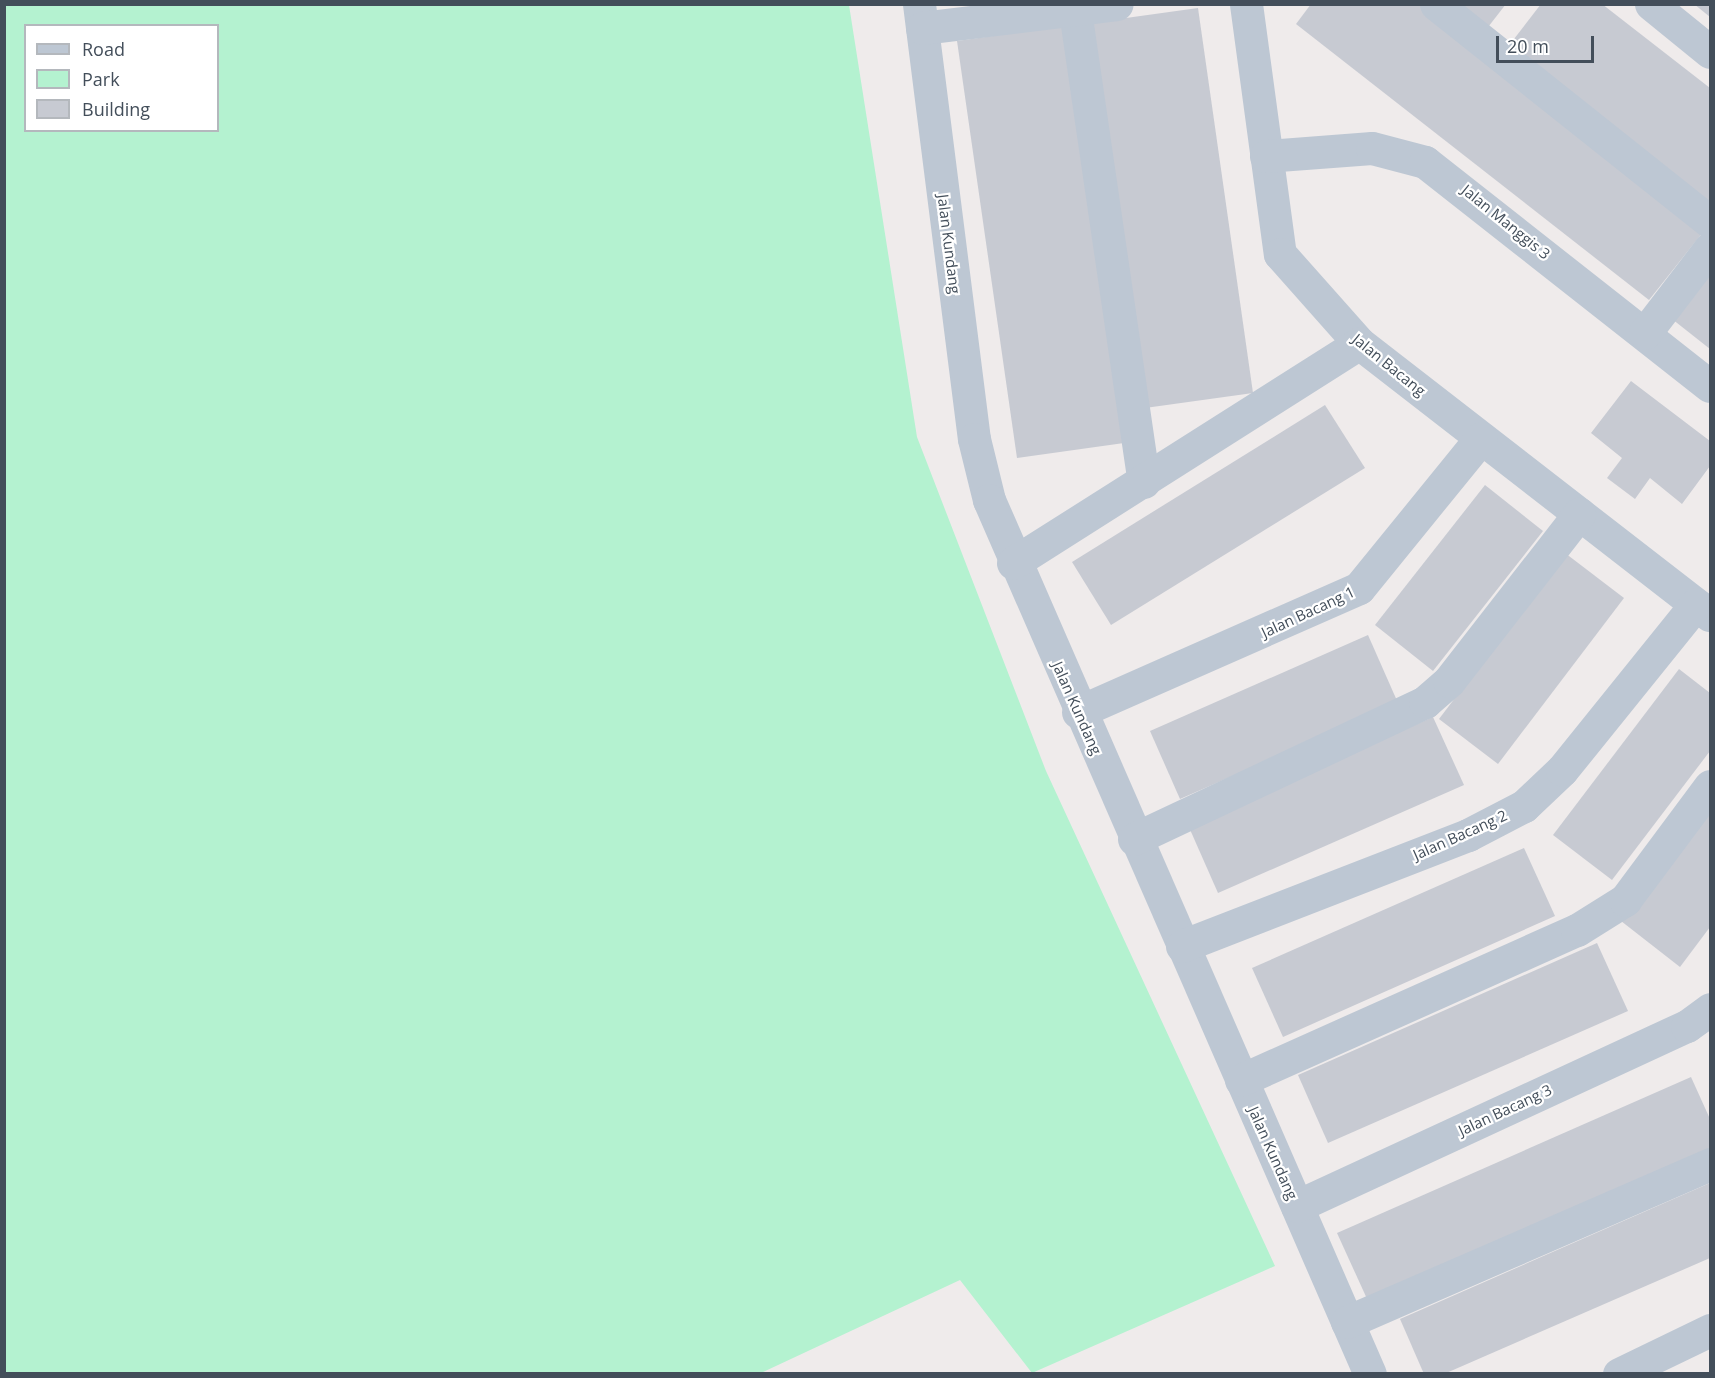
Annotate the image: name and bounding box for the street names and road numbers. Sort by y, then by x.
street label: Jalan Manggis 3 [1458,181,1554,263]
street label: Jalan Kundang [934,193,964,295]
street label: Jalan Bacang [1349,330,1429,400]
street label: Jalan Bacang 1 [1258,583,1358,641]
street label: Jalan Kundang [1048,659,1106,757]
street label: Jalan Bacang 2 [1410,806,1510,864]
street label: Jalan Bacang 3 [1455,1081,1555,1139]
street label: Jalan Kundang [1244,1104,1302,1202]

